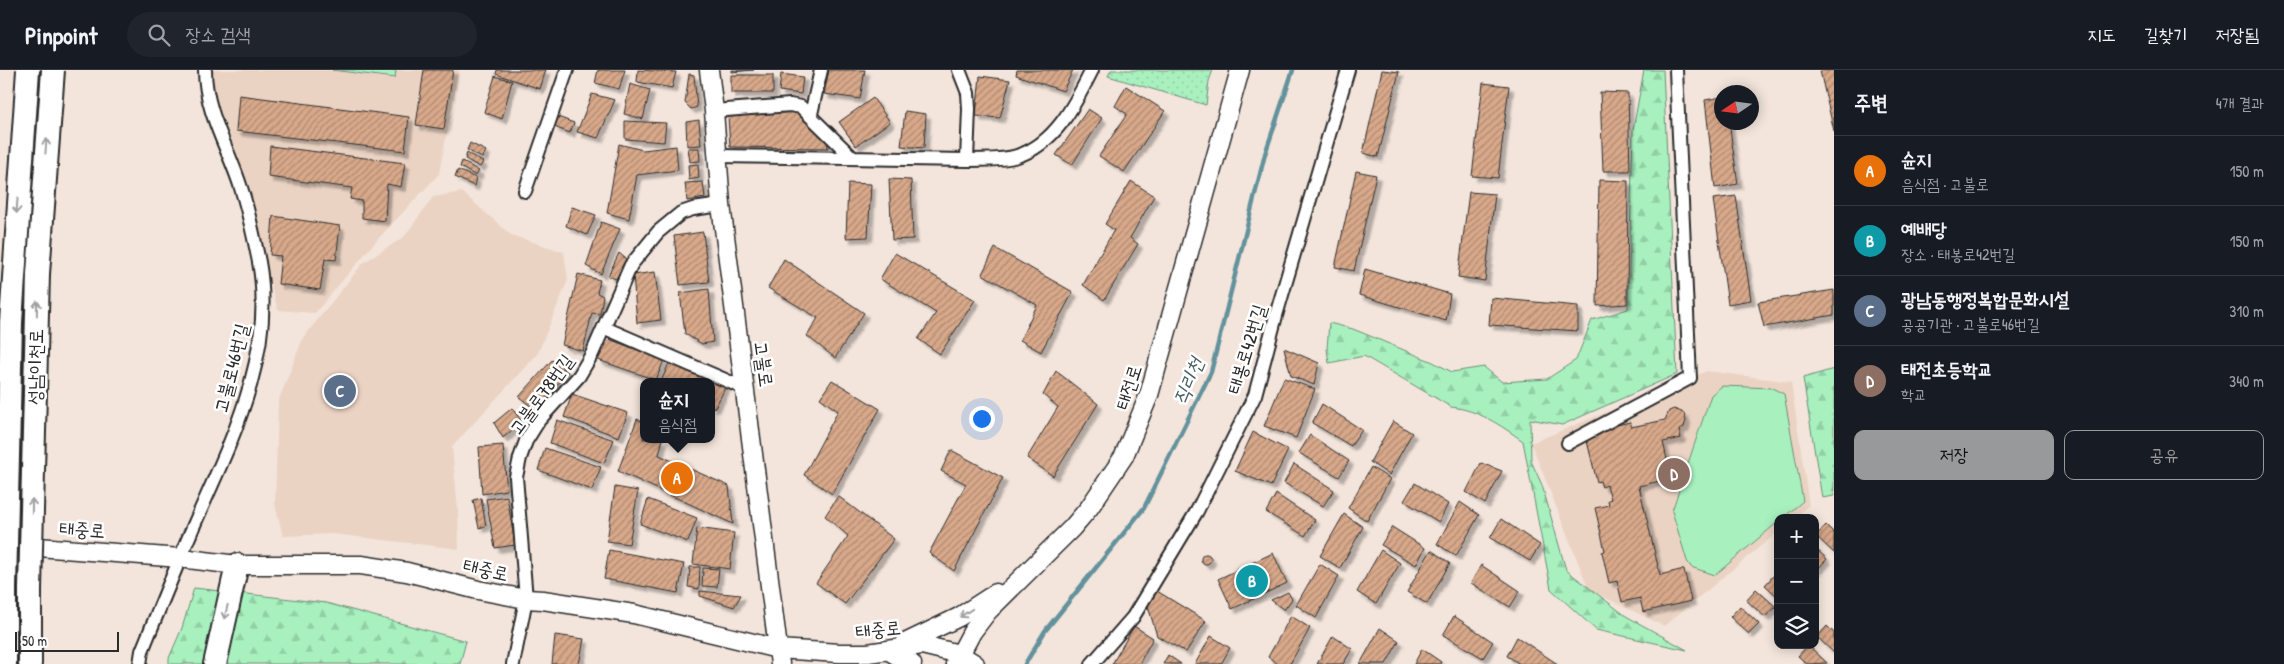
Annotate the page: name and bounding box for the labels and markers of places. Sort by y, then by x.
pin: C [324,372,356,410]
pin: D [1658,455,1690,493]
pin: A [661,459,693,497]
pin: B [1236,562,1268,600]

